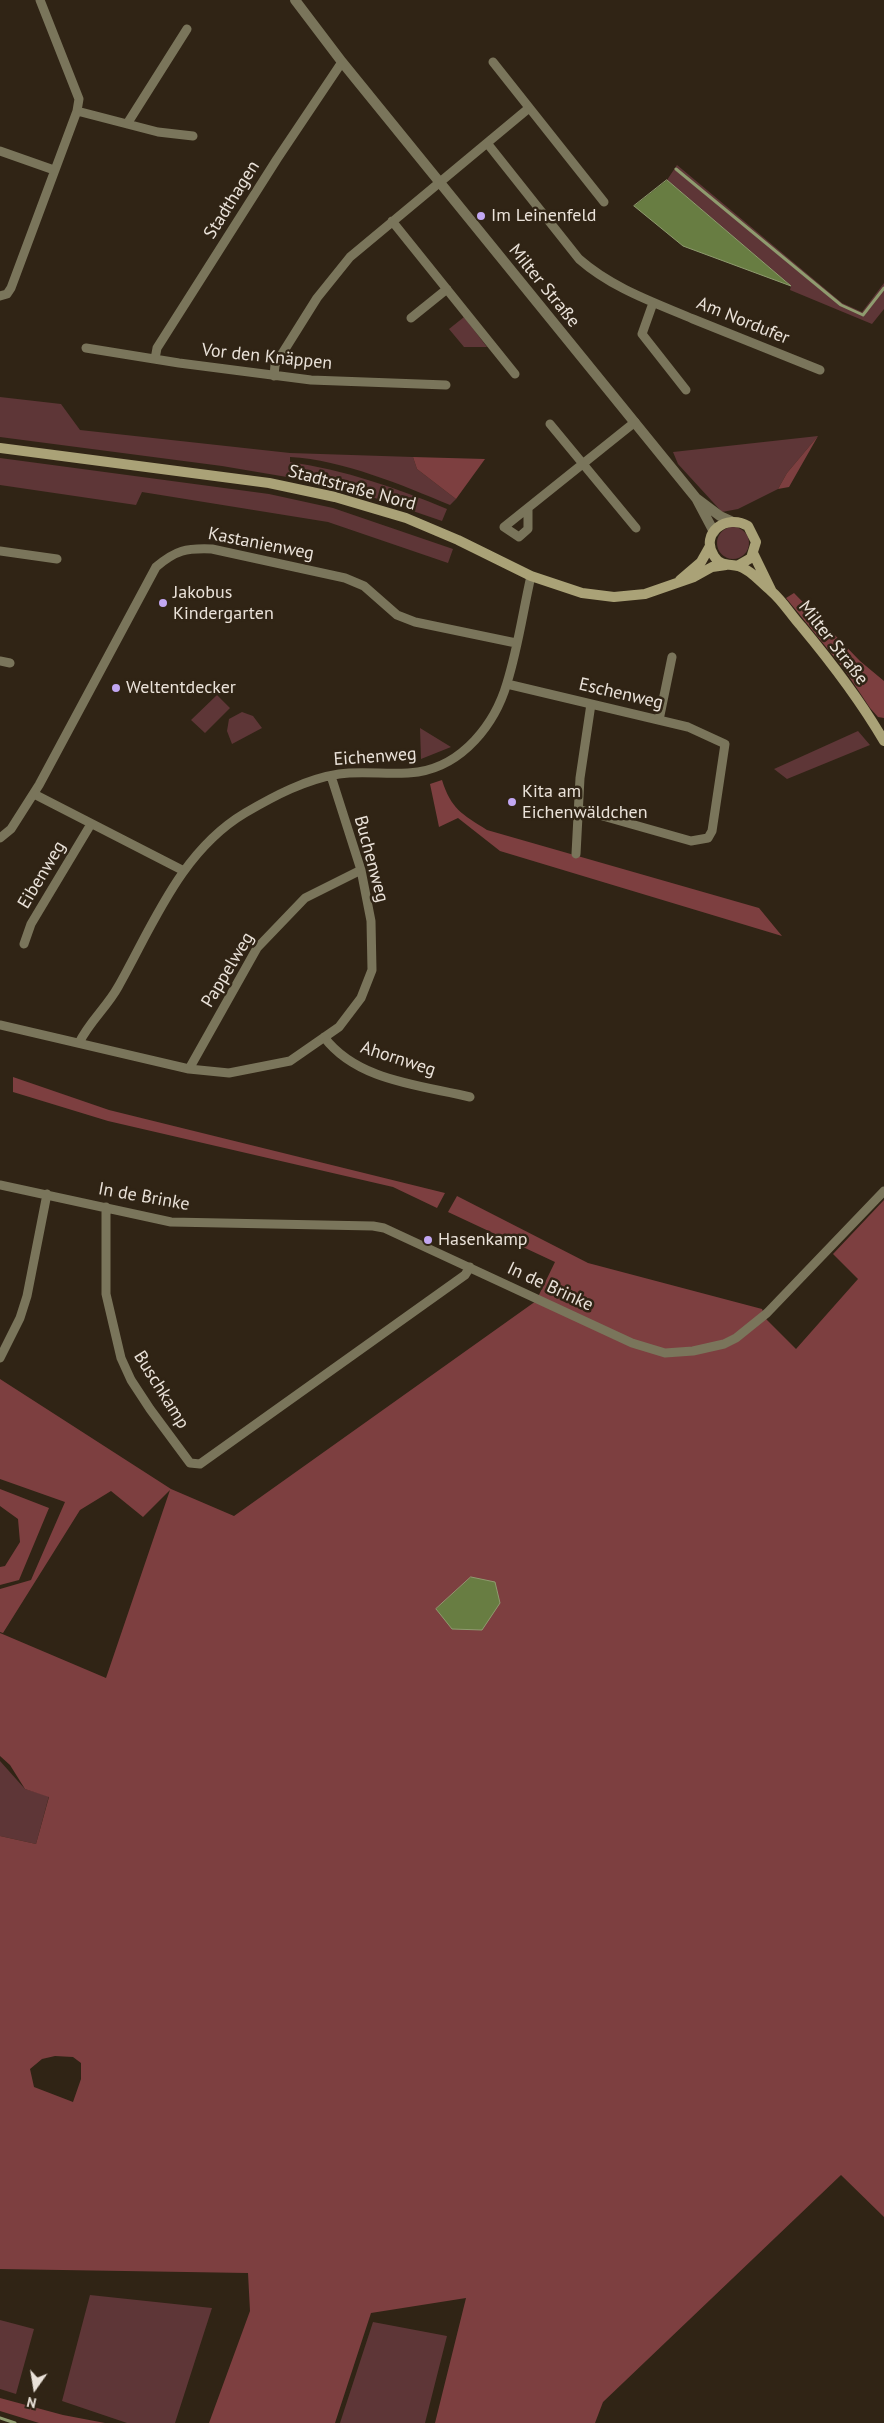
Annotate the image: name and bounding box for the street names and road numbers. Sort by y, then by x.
street label: Stadthagen [200,157,264,243]
street label: Milter Straße [504,240,584,332]
street label: Am Nordufer [694,293,792,349]
street label: Vor den Knäppen [201,339,333,375]
street label: Stadtstraße Nord [286,461,418,515]
street label: Kastanienweg [206,523,316,565]
street label: Milter Straße [793,597,873,689]
street label: Eschenweg [577,674,665,714]
street label: Eichenweg [333,743,417,771]
street label: Buchenweg [349,813,393,905]
street label: Eibenweg [13,837,71,913]
street label: Pappelweg [197,928,259,1012]
street label: Ahornweg [358,1037,438,1081]
street label: In de Brinke [97,1178,191,1216]
street label: In de Brinke [504,1258,596,1316]
street label: Buschkamp [129,1347,193,1433]

